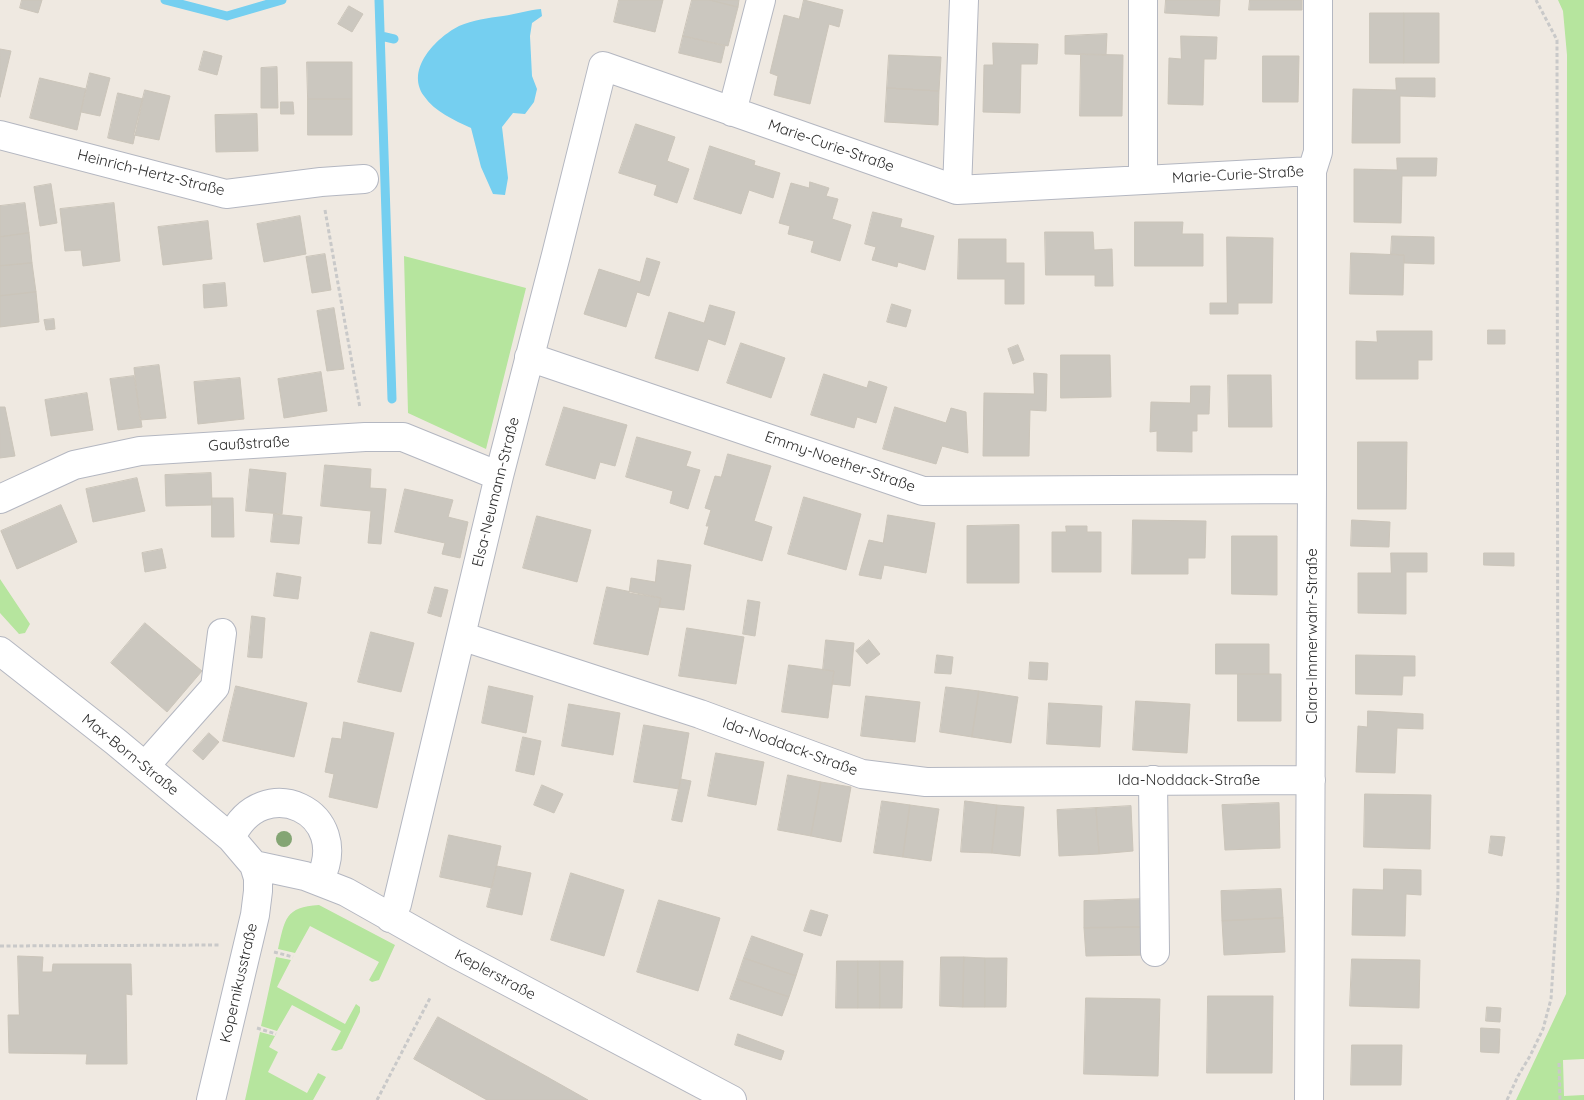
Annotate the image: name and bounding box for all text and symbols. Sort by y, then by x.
street label: Marie-Curie-Straße [766,116,896,176]
street label: Heinrich-Hertz-Straße [75,146,227,200]
street label: Marie-Curie-Straße [1172,163,1304,187]
street label: Elsa-Neumann-Straße [469,415,523,569]
street label: Emmy-Noether-Straße [762,428,918,496]
street label: Gaußstraße [208,433,290,455]
street label: Clara-Immerwahr-Straße [1303,548,1321,724]
street label: Max-Born-Straße [78,710,182,800]
street label: Ida-Noddack-Straße [720,714,860,780]
street label: Ida-Noddack-Straße [1118,771,1260,789]
street label: Kopernikusstraße [217,922,261,1044]
street label: Keplerstraße [451,946,539,1004]

